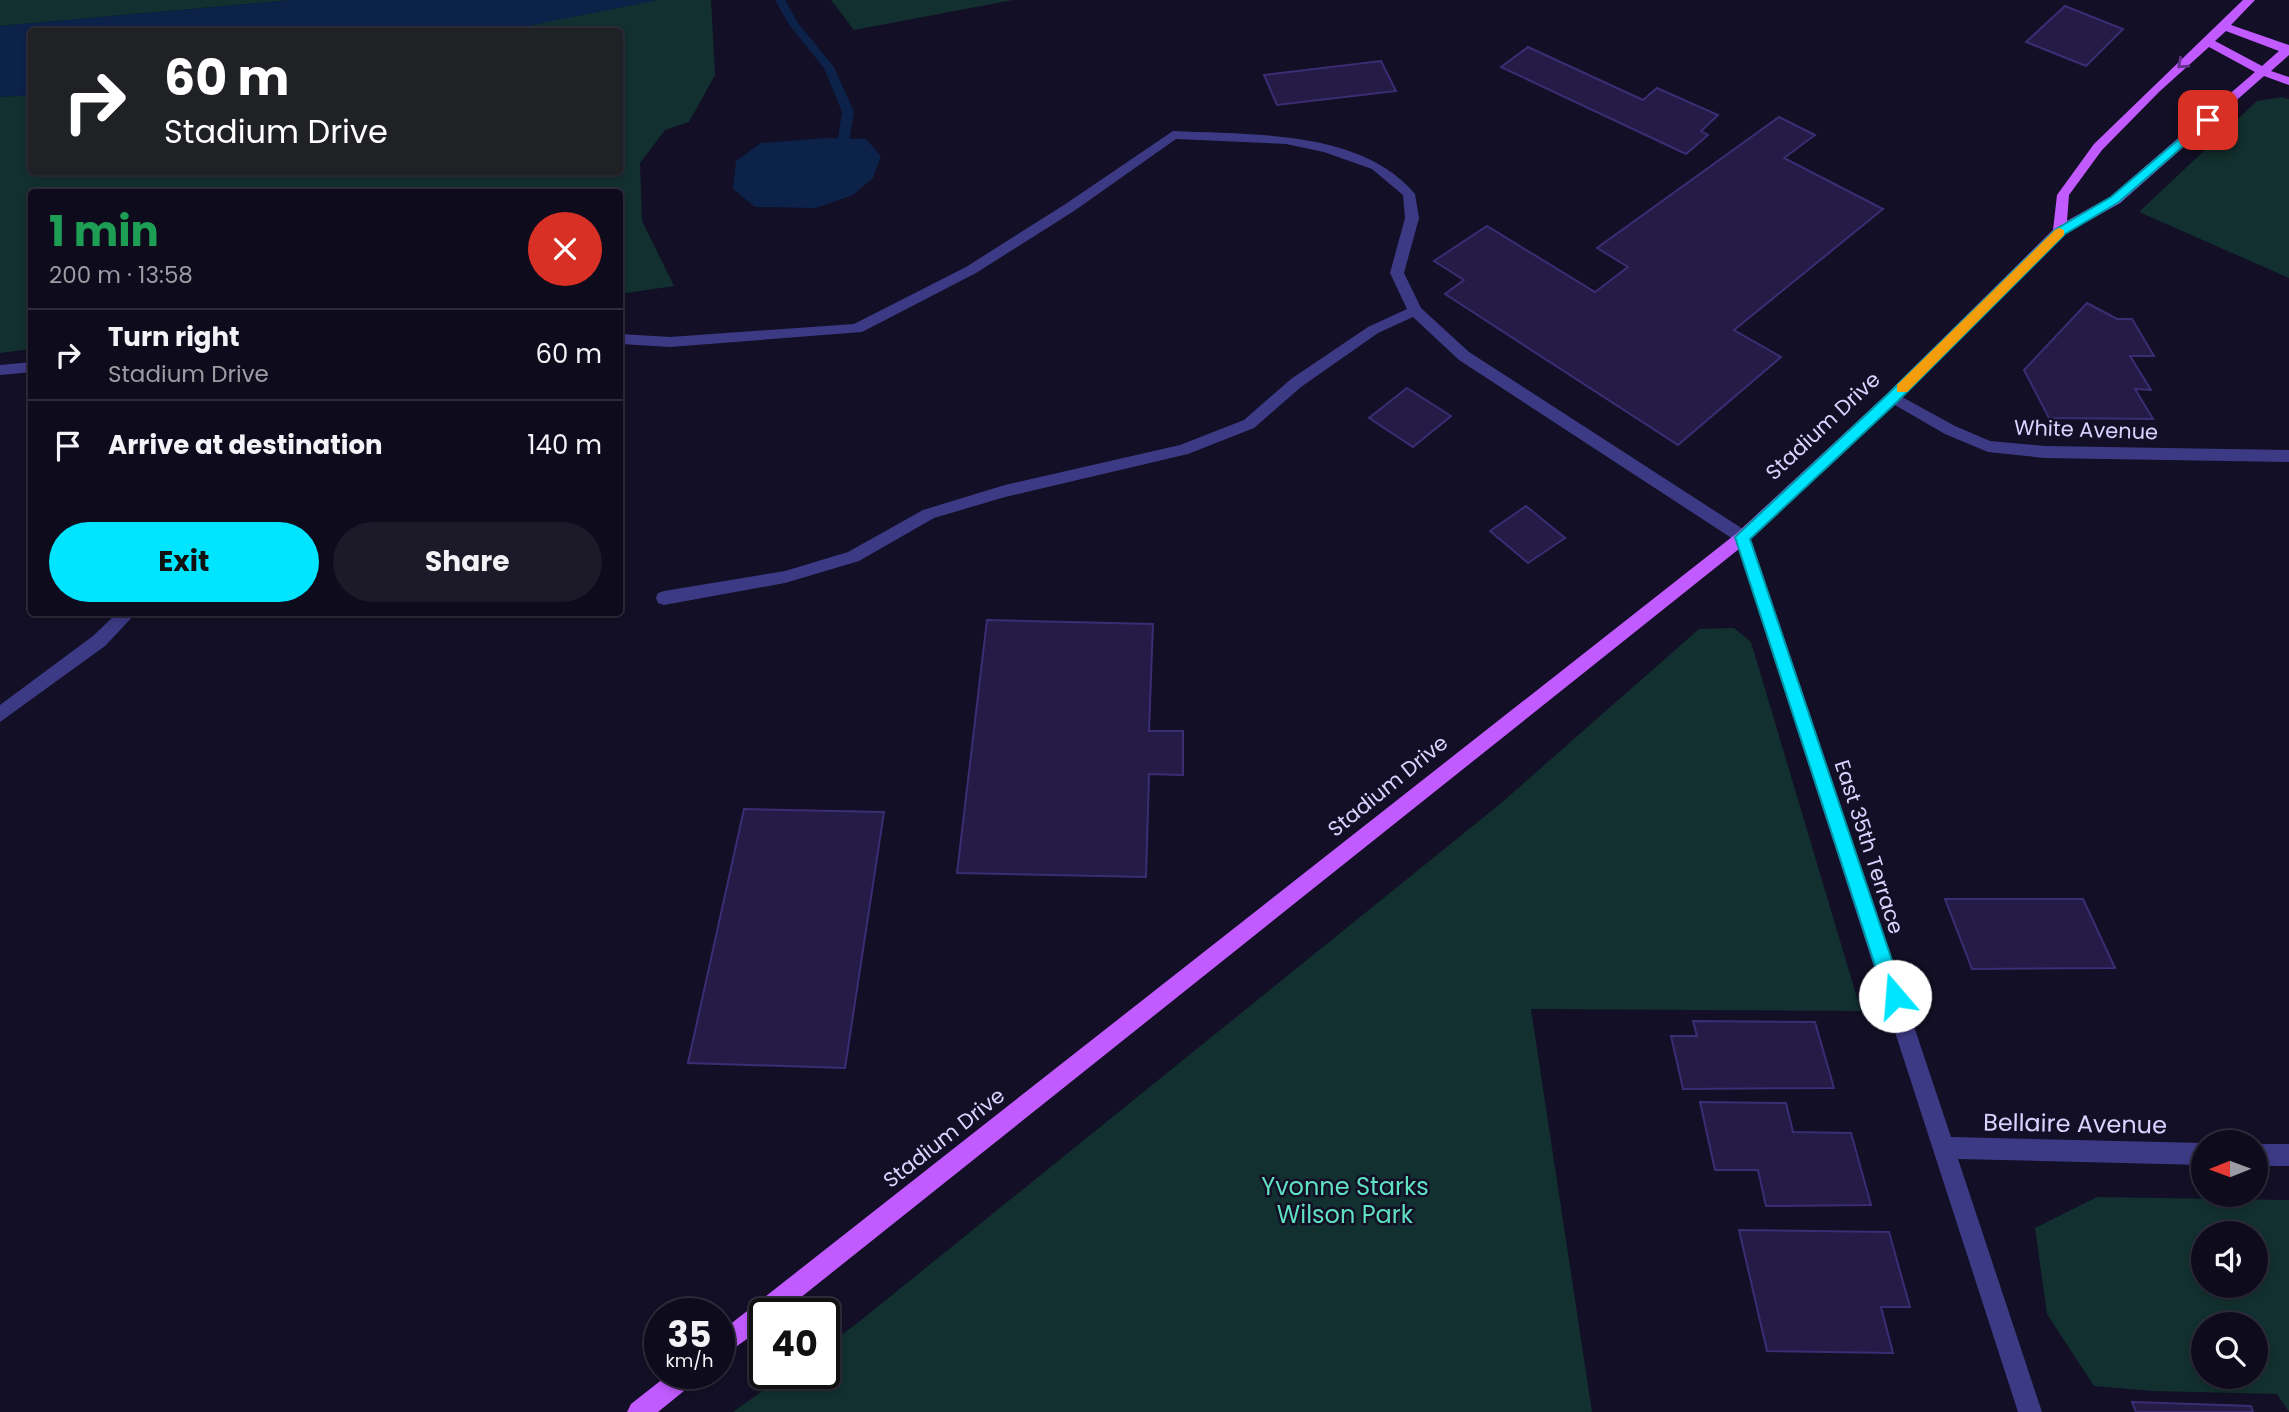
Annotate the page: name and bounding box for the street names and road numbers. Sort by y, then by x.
street label: Stadium Drive [1759,365,1886,486]
street label: White Avenue [2013,412,2159,447]
street label: Stadium Drive [1321,728,1454,843]
street label: East 35th Terrace [1828,756,1911,938]
street label: Stadium Drive [877,1081,1010,1194]
street label: Bellaire Avenue [1983,1105,2167,1142]

